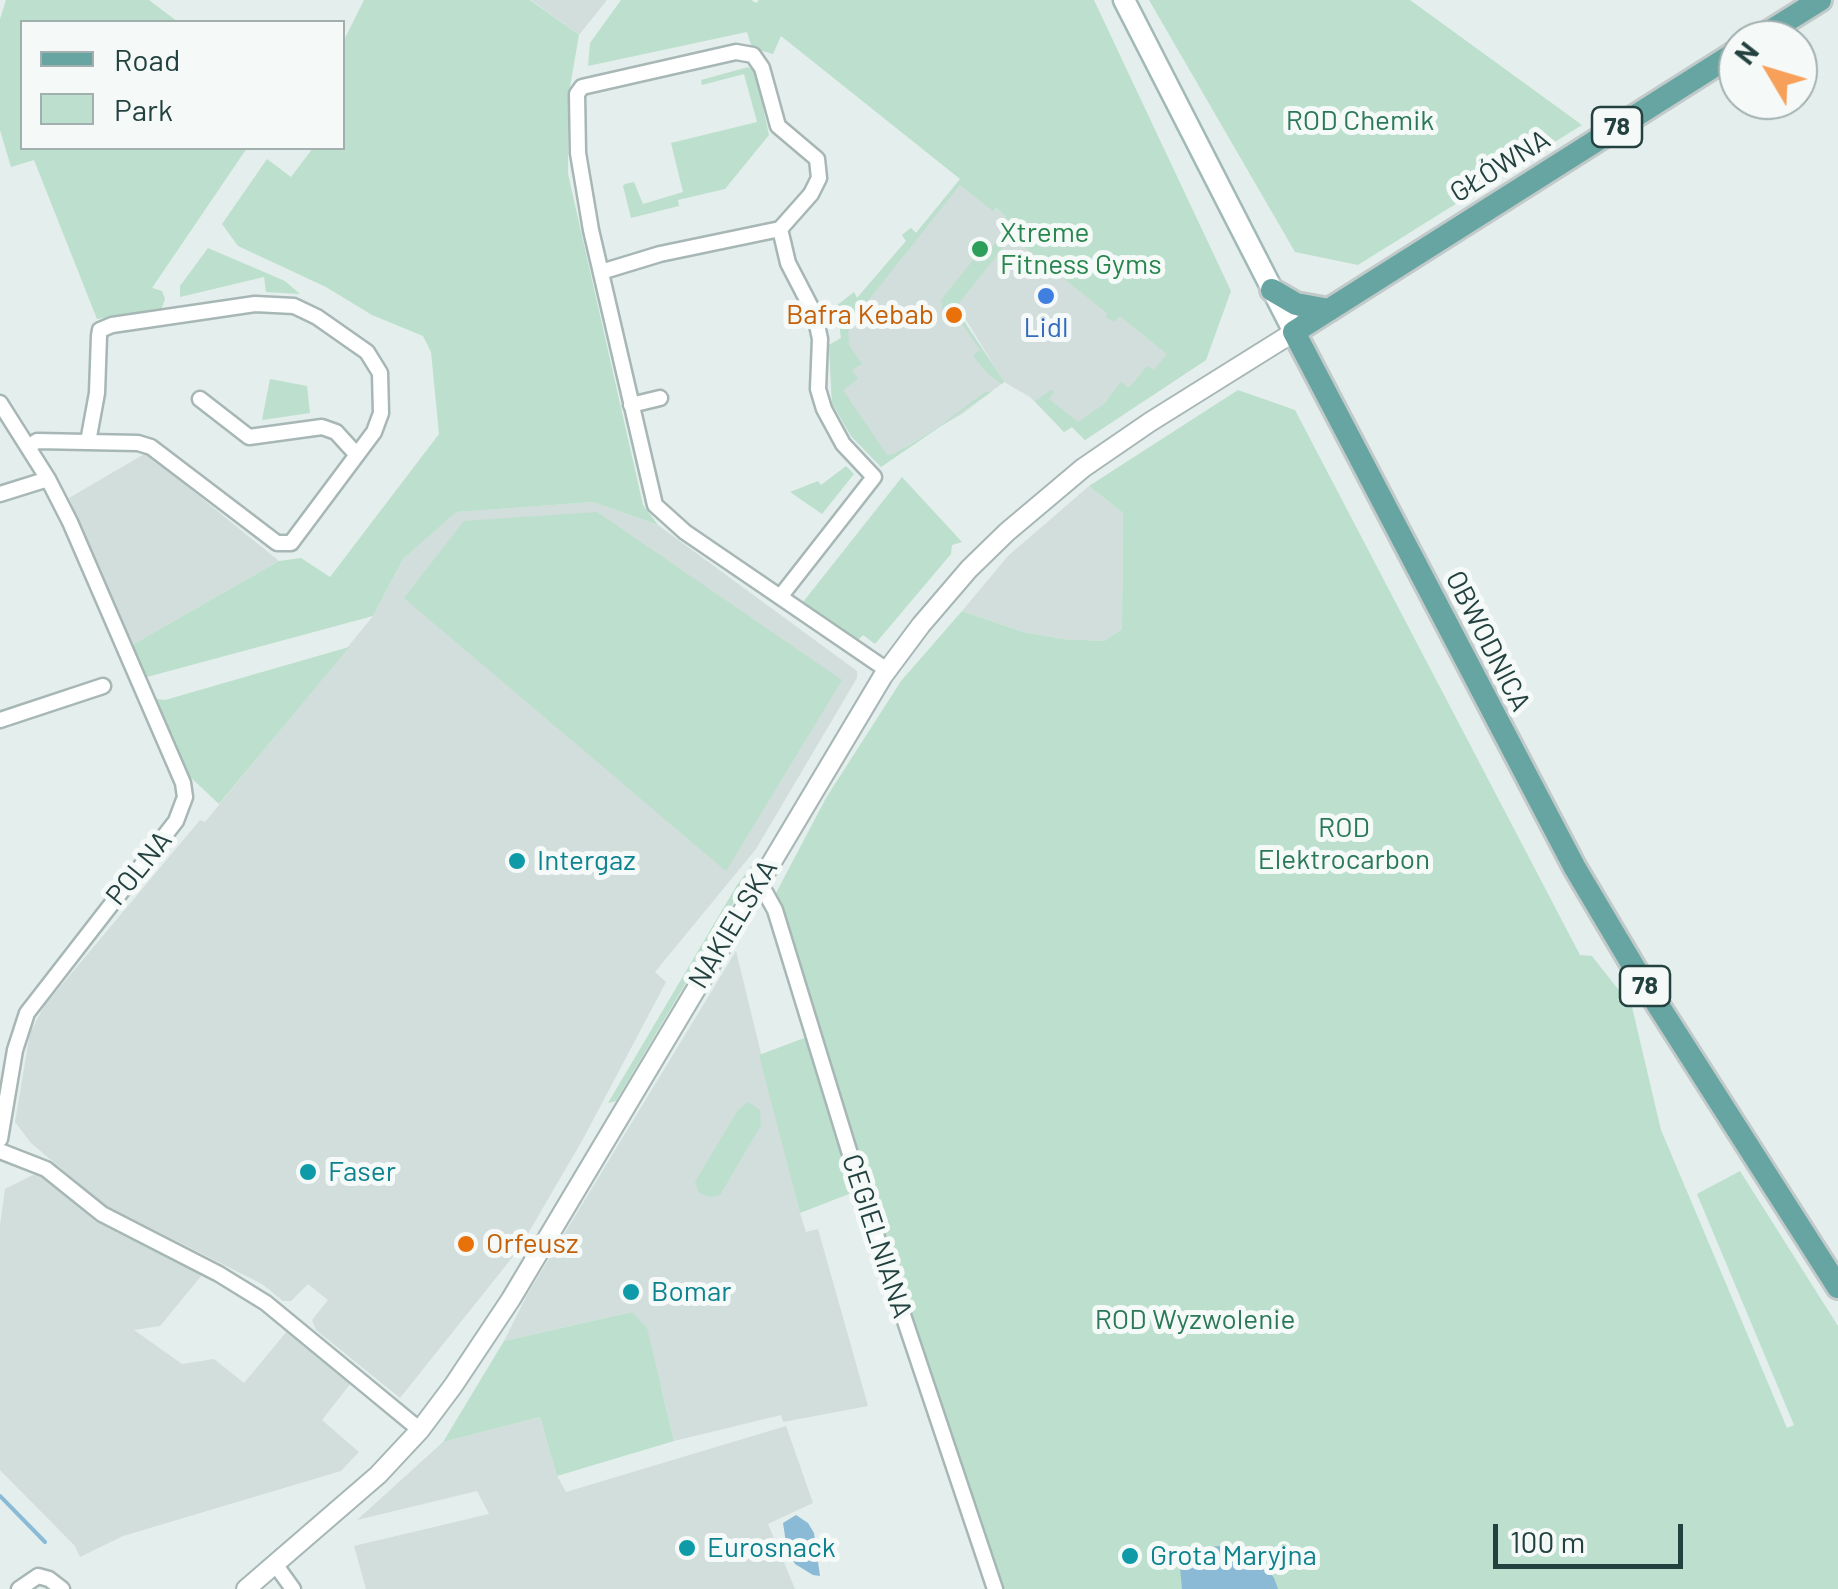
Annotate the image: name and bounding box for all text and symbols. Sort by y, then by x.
legend [20,20,345,150]
north arrow [1718,20,1818,120]
text: N [1727,35,1765,71]
text: Road [114,41,180,77]
text: Park [114,91,173,127]
park label: ROD Chemik [1286,104,1434,138]
road number: 78 [1592,107,1642,147]
street label: GŁÓWNA [1444,122,1556,210]
place label: Xtreme Fitness Gyms [1000,216,1162,282]
marker: Xtreme Fitness Gyms [969,238,991,260]
marker: Lidl [1035,285,1057,307]
place label: Bafra Kebab [786,298,934,332]
marker: Bafra Kebab [943,304,965,326]
place label: Lidl [1024,311,1068,345]
street label: OBWODNICA [1438,565,1538,717]
park label: ROD Elektrocarbon [1258,811,1430,877]
street label: POLNA [99,824,179,912]
place label: Intergaz [537,844,636,878]
marker: Intergaz [506,850,528,872]
street label: NAKIELSKA [681,853,785,995]
road number: 78 [1620,966,1670,1006]
street label: CEGIELNIANA [835,1150,919,1322]
place label: Faser [328,1155,396,1189]
marker: Faser [297,1161,319,1183]
place label: Orfeusz [486,1227,579,1261]
marker: Orfeusz [455,1233,477,1255]
place label: Bomar [651,1275,731,1309]
marker: Bomar [620,1281,642,1303]
park label: ROD Wyzwolenie [1095,1303,1295,1337]
scale bar [1498,1504,1688,1566]
text: 100 m [1510,1523,1585,1559]
place label: Eurosnack [707,1531,836,1565]
marker: Eurosnack [676,1537,698,1559]
place label: Grota Maryjna [1150,1539,1317,1573]
marker: Grota Maryjna [1119,1545,1141,1567]

